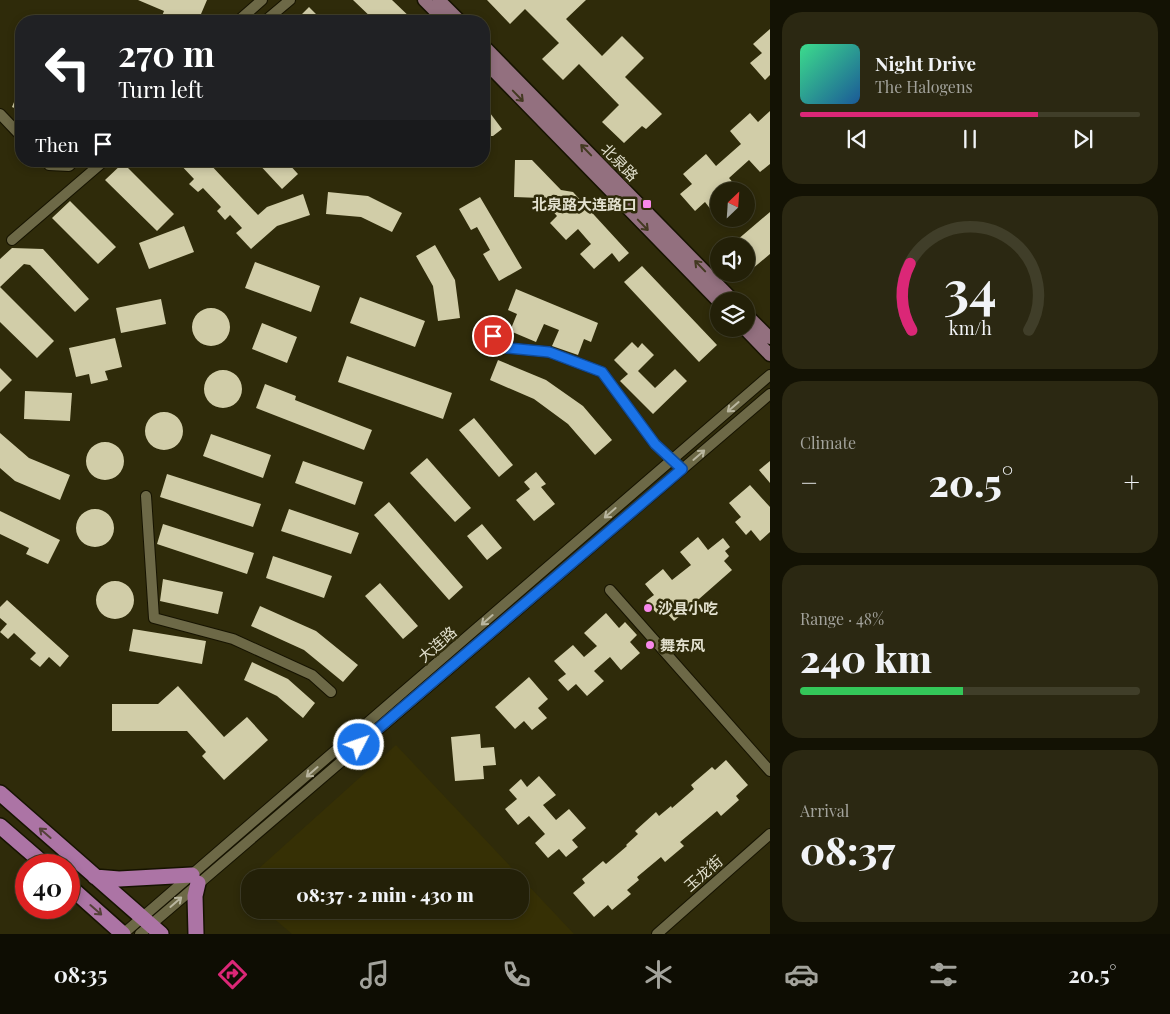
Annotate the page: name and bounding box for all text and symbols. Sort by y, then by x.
text: 270 m [118,29,215,76]
icon: left [35,35,100,100]
text: Night Drive [875,50,976,76]
text: Turn left [118,74,203,104]
text: The Halogens [875,76,973,97]
one-way arrow [512,90,524,102]
icon: previous [843,125,871,153]
icon: pause [956,125,984,153]
icon: next [1069,125,1097,153]
icon: arrive [89,130,117,158]
text: Then [35,131,79,157]
street label: 北泉路 [597,139,643,185]
one-way arrow [580,144,592,157]
north arrow [710,182,755,228]
map controls [710,182,755,337]
place label: 北泉路大连路口 [532,194,637,214]
marker: 北泉路大连路口 [641,198,653,210]
one-way arrow [637,218,649,231]
button: sound [710,237,755,282]
text: 34 [944,253,996,322]
one-way arrow [694,261,706,273]
button: layers [710,292,755,337]
pin [472,315,514,357]
text: km/h [949,316,992,339]
icon: arrive [479,322,507,350]
one-way arrow [727,401,740,413]
text: Climate [800,432,856,453]
one-way arrow [692,449,705,460]
text: 20.5° [928,456,1013,507]
text: − [800,463,818,500]
text: + [1124,463,1140,500]
one-way arrow [604,508,617,519]
place label: 沙县小吃 [658,598,718,618]
marker: 沙县小吃 [642,602,654,614]
text: Range · 48% [800,608,884,629]
one-way arrow [481,614,494,626]
street label: 大连路 [413,622,461,666]
text: 240 km [800,632,932,683]
place label: 舞东风 [660,635,705,655]
marker: 舞东风 [644,639,656,651]
position arrow [332,718,384,770]
one-way arrow [305,766,318,778]
text: Arrival [800,800,849,821]
text: 08:37 [800,824,895,875]
one-way arrow [39,827,52,839]
street label: 玉龙街 [679,851,727,895]
speed limit sign: 40 [15,854,80,919]
text: 08:37 · 2 min · 430 m [296,881,474,907]
one-way arrow [170,896,183,908]
one-way arrow [89,904,102,916]
icon: directions [215,957,250,992]
icon: music [357,957,392,992]
icon: phone [499,957,534,992]
icon: climate [641,957,676,992]
icon: car [784,957,819,992]
icon: filters [926,957,961,992]
text: 08:35 [54,959,107,989]
text: 20.5° [1068,959,1116,989]

